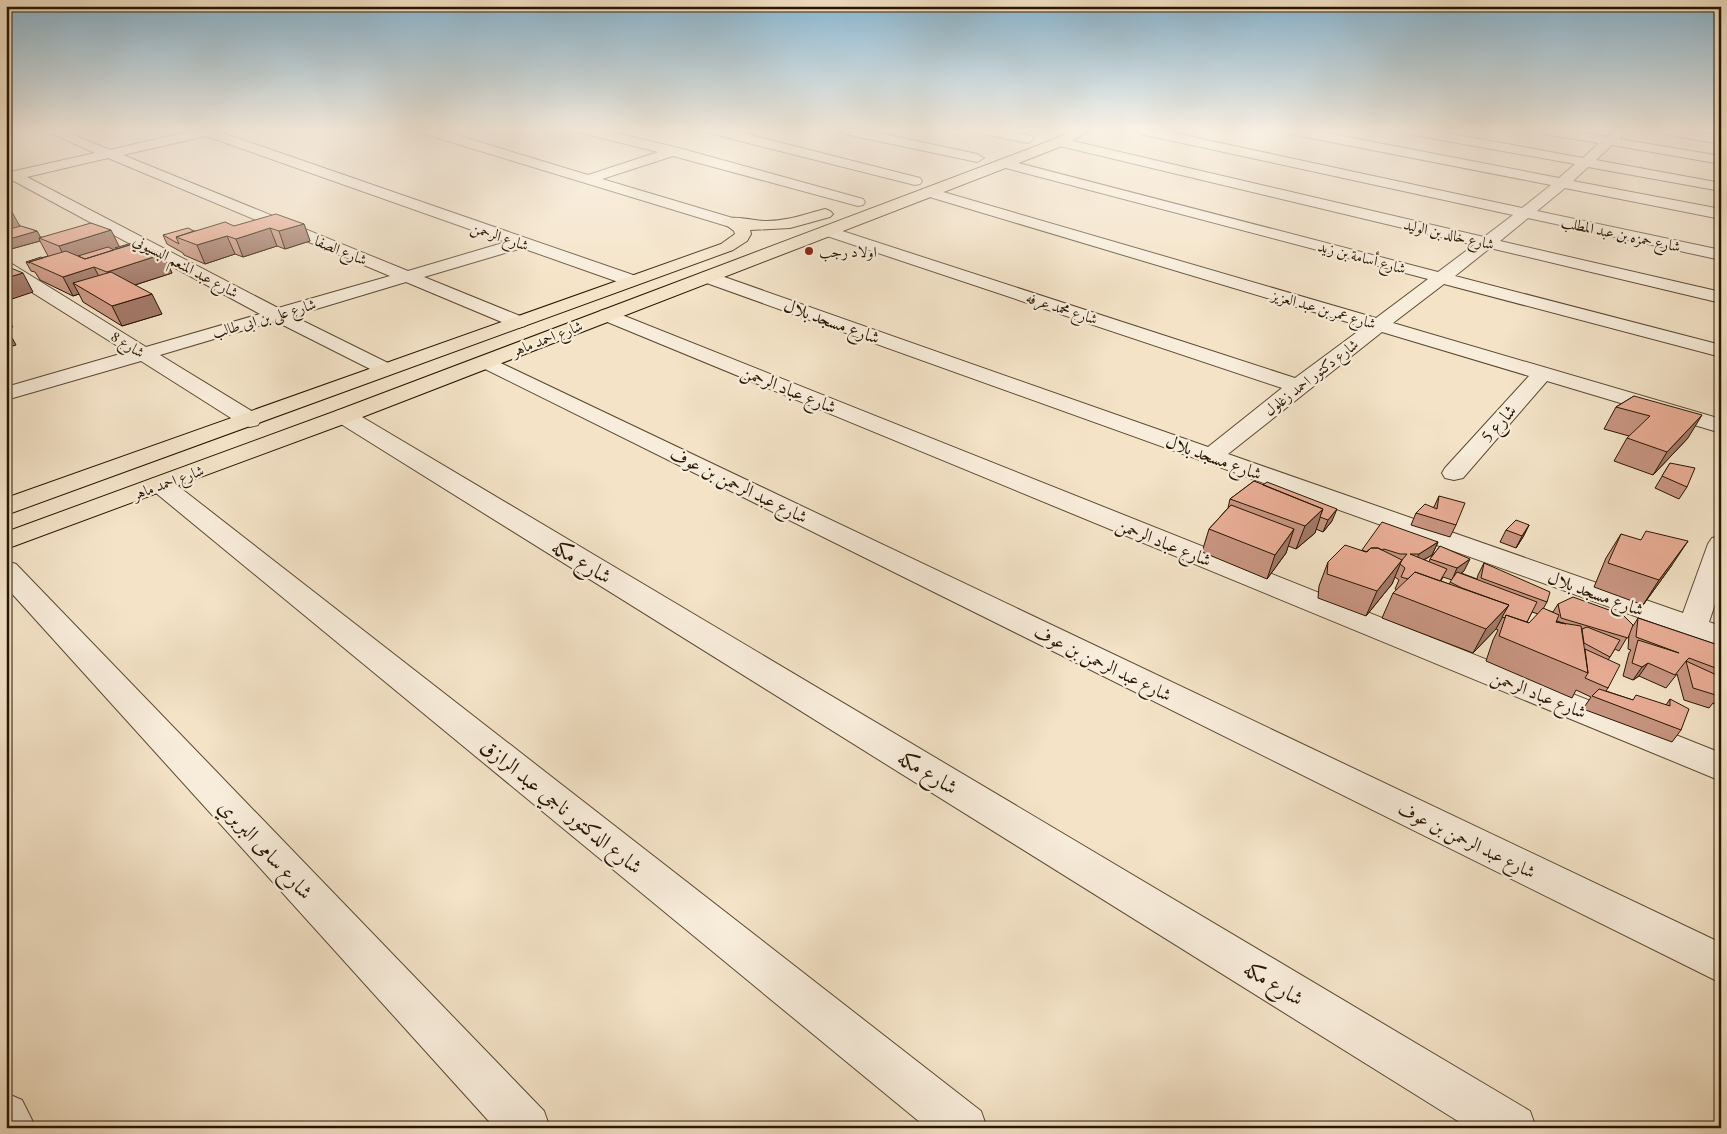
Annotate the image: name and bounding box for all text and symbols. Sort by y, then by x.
street label: شارع حمزه بن عبد المطلب [1559,212,1683,260]
street label: شارع خالد بن الوليد [1401,214,1496,258]
street label: شارع الرحمن [467,217,532,259]
street label: شارع عبد المنعم البسيوني [128,230,242,306]
street label: شارع الصفا [311,231,370,273]
street label: شارع أسامة بن زيد [1315,235,1408,282]
place label: اولاد رجب [819,242,877,262]
marker: اولاد رجب [803,245,815,257]
street label: شارع عمر بن عبد العزيز [1267,284,1378,337]
street label: شارع محمد عرفه [1022,287,1100,332]
street label: شارع مسجد بلال [779,293,883,353]
street label: شارع على بن ابى طالب [210,294,319,346]
street label: شارع احمد ماهر [507,316,587,365]
street label: شارع 8 [105,326,148,365]
street label: شارع دكتور احمد زغلول [1260,334,1364,423]
street label: شارع عباد الرحمن [736,359,840,422]
street label: شارع 5 [1475,399,1524,450]
street label: شارع مسجد بلال [1161,429,1265,489]
street label: شارع عبد الرحمن بن عوف [665,442,812,532]
street label: شارع احمد ماهر [128,460,208,508]
street label: شارع عباد الرحمن [1111,512,1215,575]
street label: شارع مكه [544,533,617,594]
street label: شارع مسجد بلال [1543,565,1647,625]
street label: شارع عبد الرحمن بن عوف [1029,620,1176,710]
street label: شارع عباد الرحمن [1486,664,1590,727]
street label: شارع الدكتور ناجي عبد الرازق [472,732,649,884]
street label: شارع مكه [890,744,963,805]
street label: شارع سامى البربري [209,793,319,908]
street label: شارع عبد الرحمن بن عوف [1393,797,1540,887]
street label: شارع مكه [1236,955,1309,1016]

